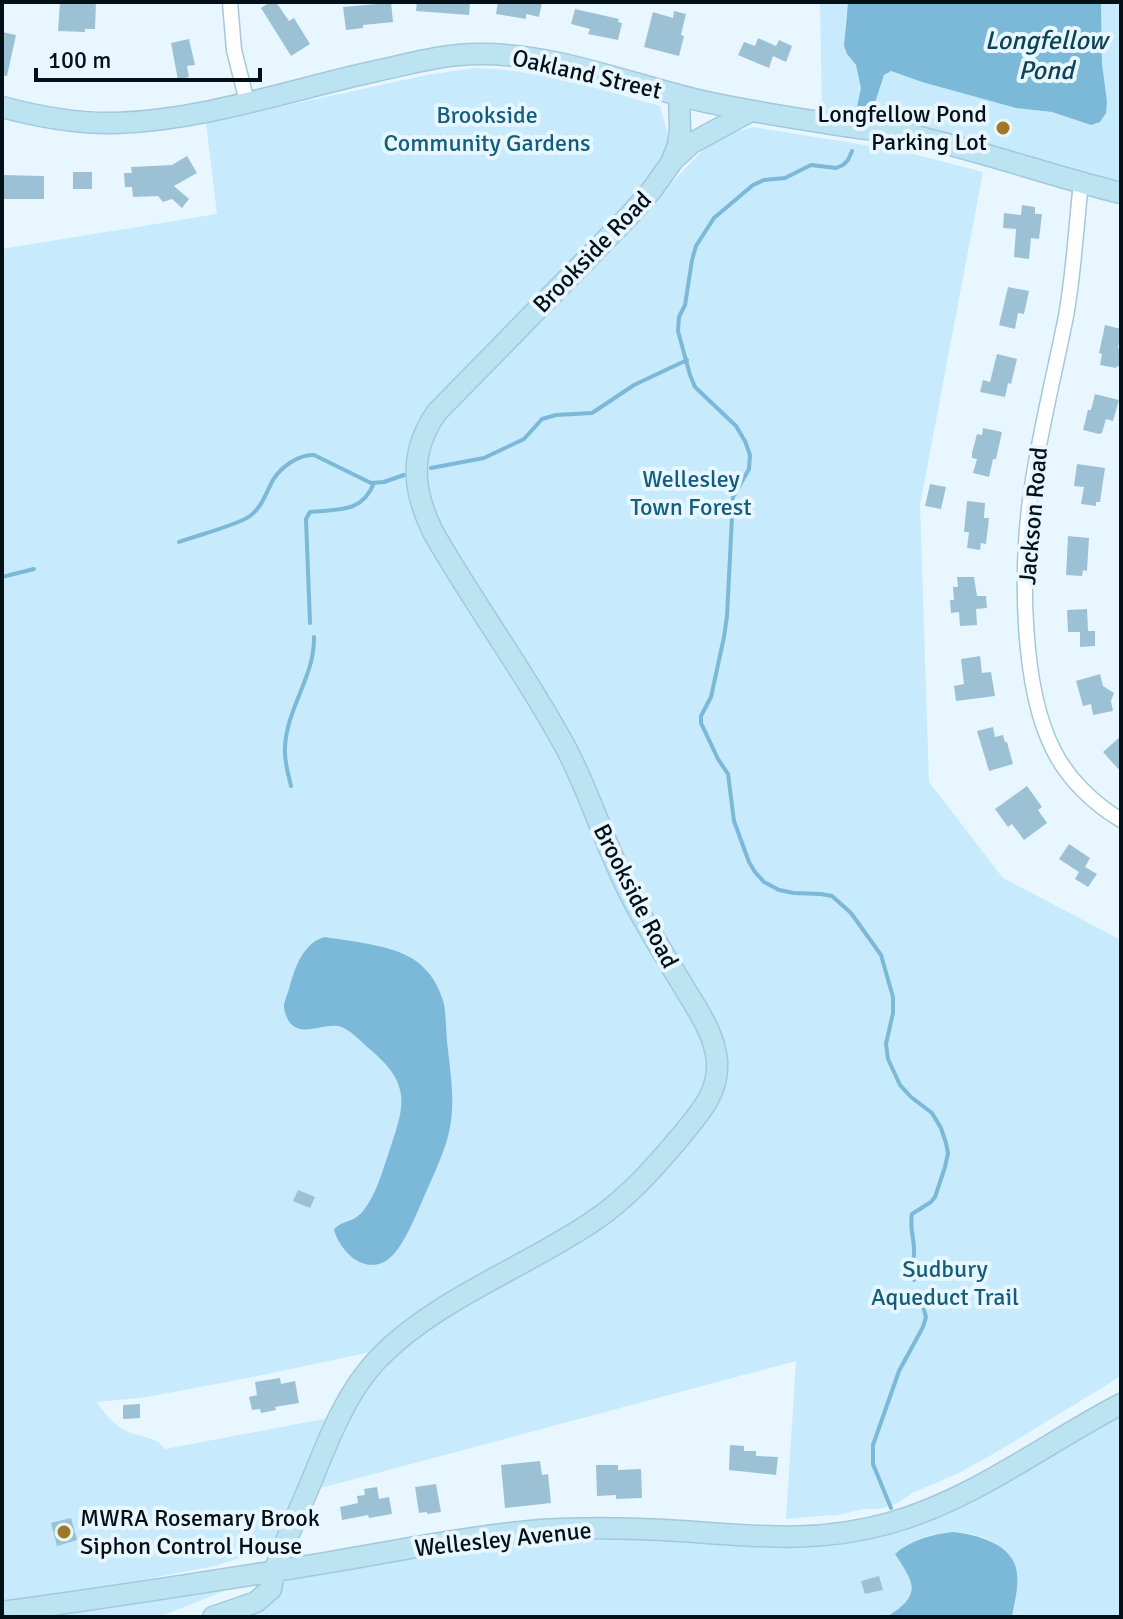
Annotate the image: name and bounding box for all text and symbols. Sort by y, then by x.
water label: Longfellow Pond [985,25,1111,87]
scale bar [36,32,260,82]
street label: Oakland Street [509,42,665,106]
text: 100 m [48,45,111,75]
place label: Longfellow Pond Parking Lot [817,99,987,157]
park label: Brookside Community Gardens [383,100,591,158]
marker: Longfellow Pond Parking Lot [994,119,1012,137]
street label: Brookside Road [526,185,658,319]
street label: Jackson Road [1012,446,1054,586]
park label: Wellesley Town Forest [630,464,752,522]
street label: Brookside Road [587,819,685,973]
park label: Sudbury Aqueduct Trail [871,1254,1019,1312]
place label: MWRA Rosemary Brook Siphon Control House [80,1503,320,1561]
street label: Wellesley Avenue [413,1515,593,1563]
marker: MWRA Rosemary Brook Siphon Control House [55,1523,73,1541]

